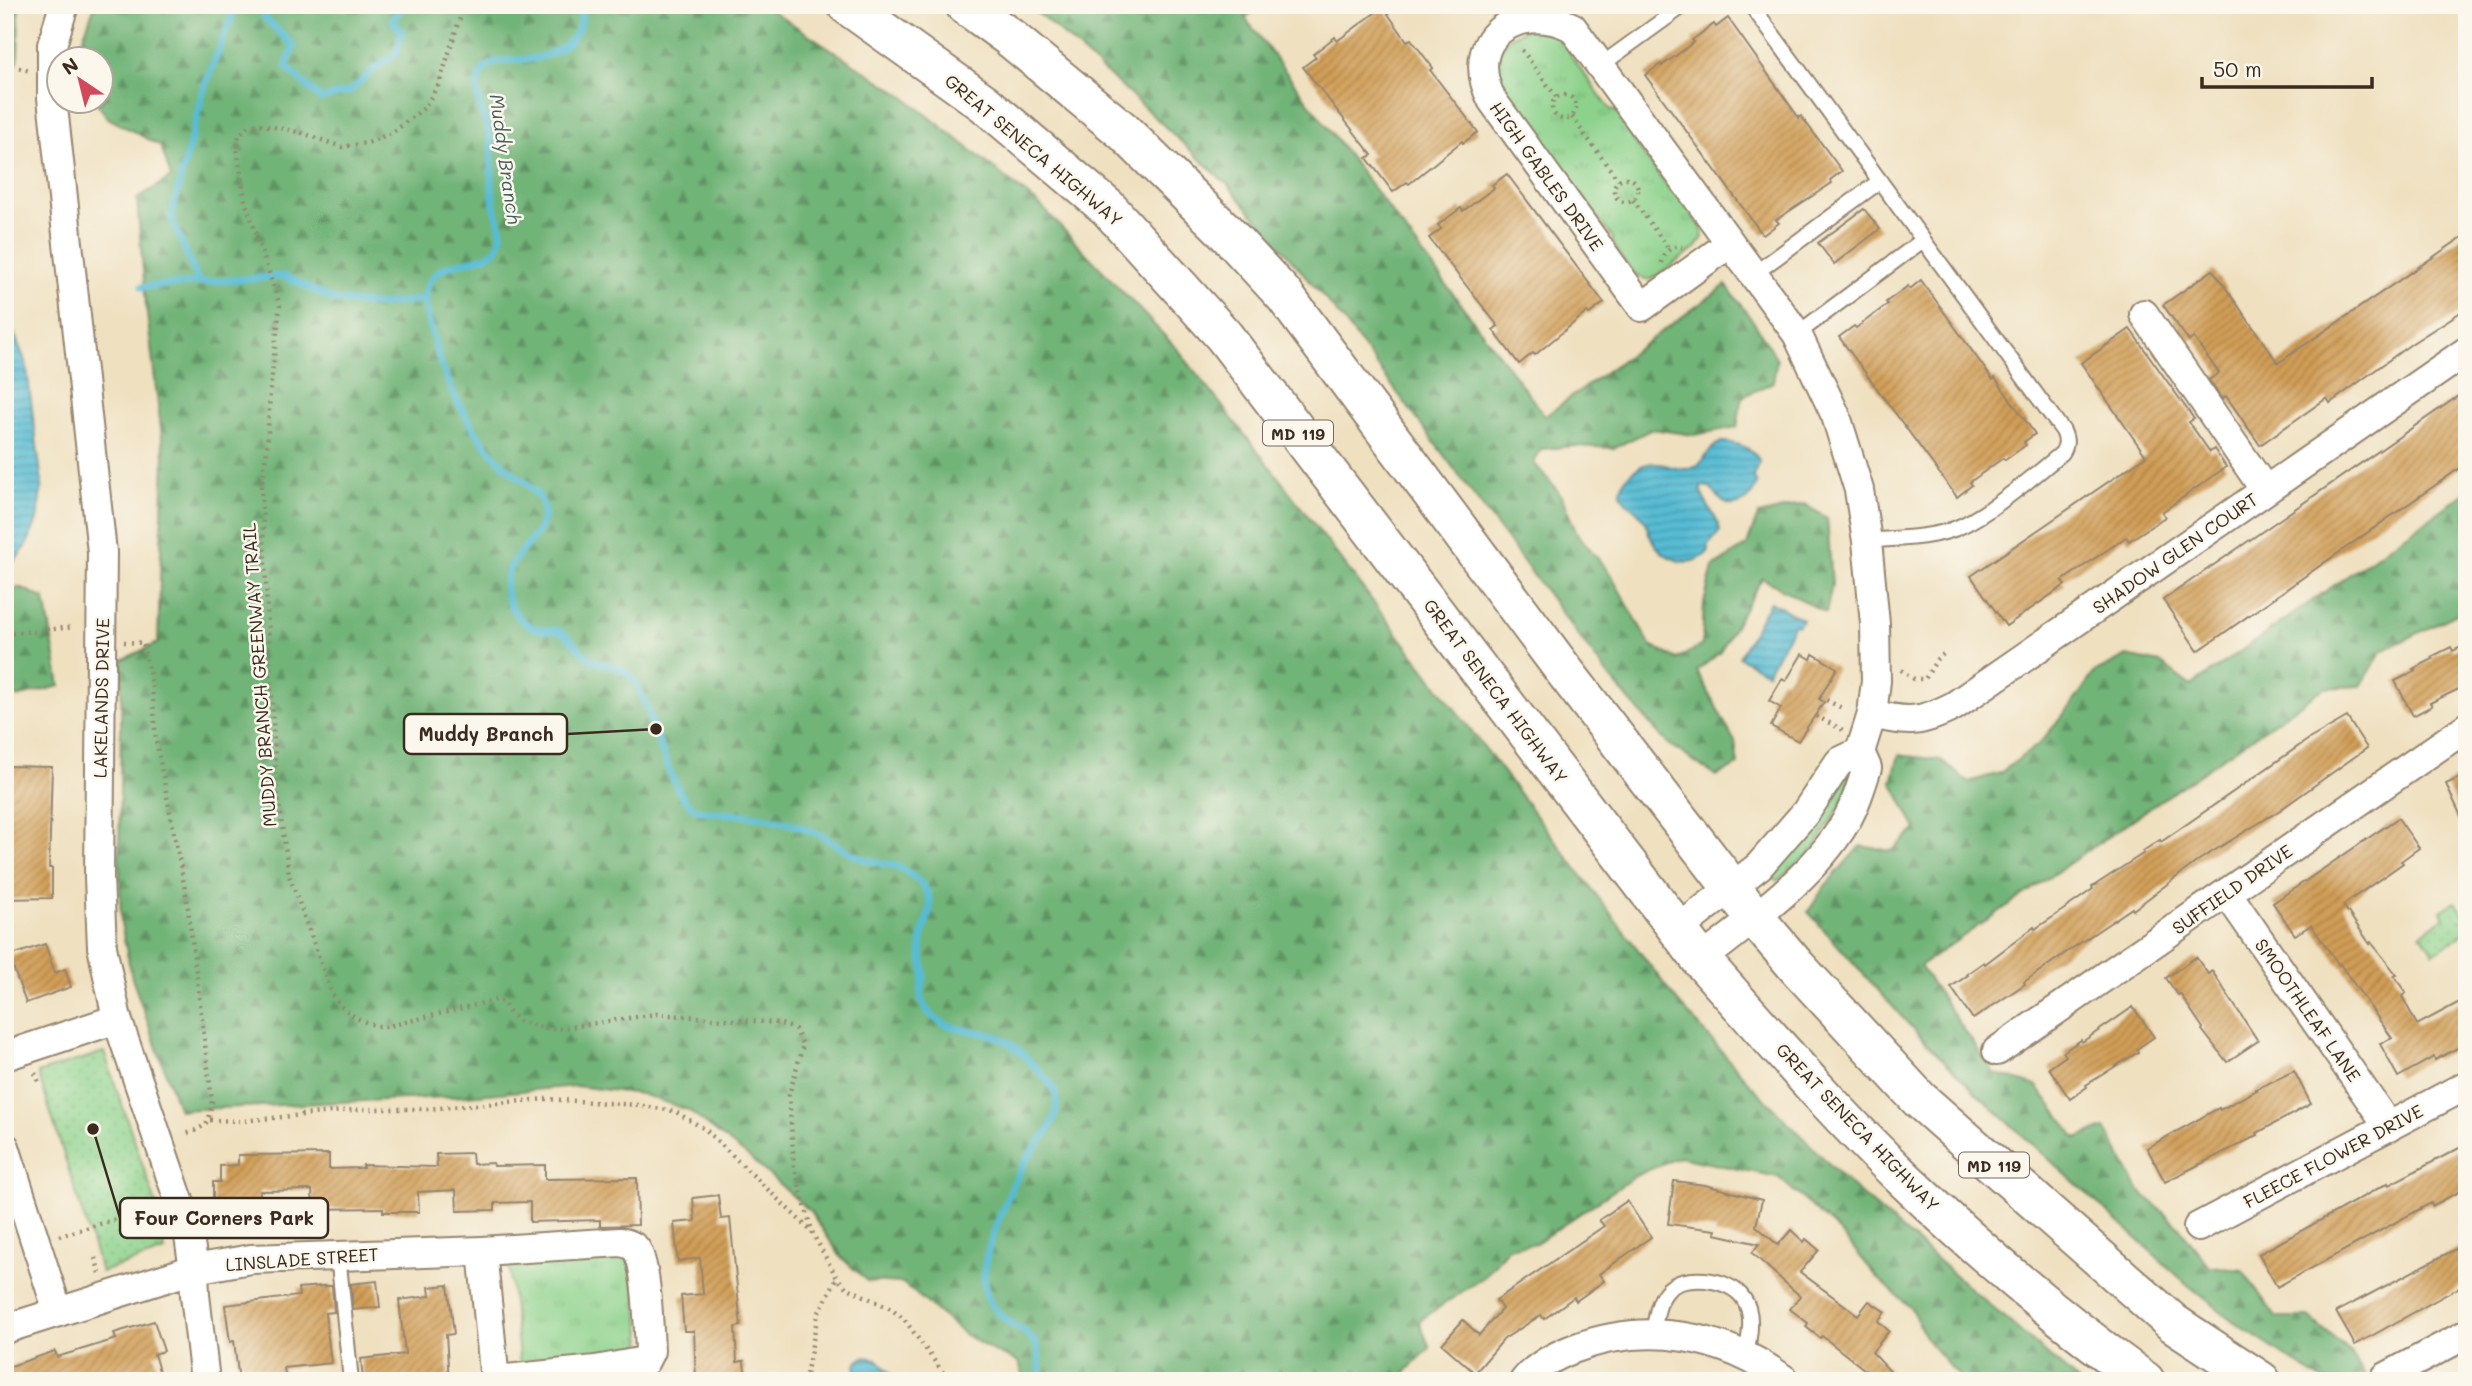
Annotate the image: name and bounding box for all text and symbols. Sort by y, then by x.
north arrow [46,46,116,116]
scale bar [2202,46,2372,90]
text: N [57,51,83,80]
text: 50 m [2213,55,2262,82]
street label: GREAT SENECA HIGHWAY [940,68,1128,232]
water label: Muddy Branch [484,92,528,226]
street label: HIGH GABLES DRIVE [1485,97,1609,255]
road number: MD 119 [1263,420,1333,446]
street label: SHADOW GLEN COURT [2088,487,2262,619]
street label: MUDDY BRANCH GREENWAY TRAIL [236,522,282,828]
street label: GREAT SENECA HIGHWAY [1419,594,1573,788]
street label: LAKELANDS DRIVE [88,618,114,778]
callout: Muddy Branch [404,714,567,754]
text: Muddy Branch [418,721,554,746]
street label: SUFFIELD DRIVE [2167,839,2297,939]
street label: SMOOTHLEAF LANE [2250,934,2366,1086]
street label: GREAT SENECA HIGHWAY [1771,1038,1945,1216]
street label: FLEECE FLOWER DRIVE [2239,1098,2427,1214]
road number: MD 119 [1959,1152,2029,1177]
callout: Four Corners Park [120,1198,328,1238]
text: Four Corners Park [134,1205,314,1230]
street label: LINSLADE STREET [225,1242,379,1276]

